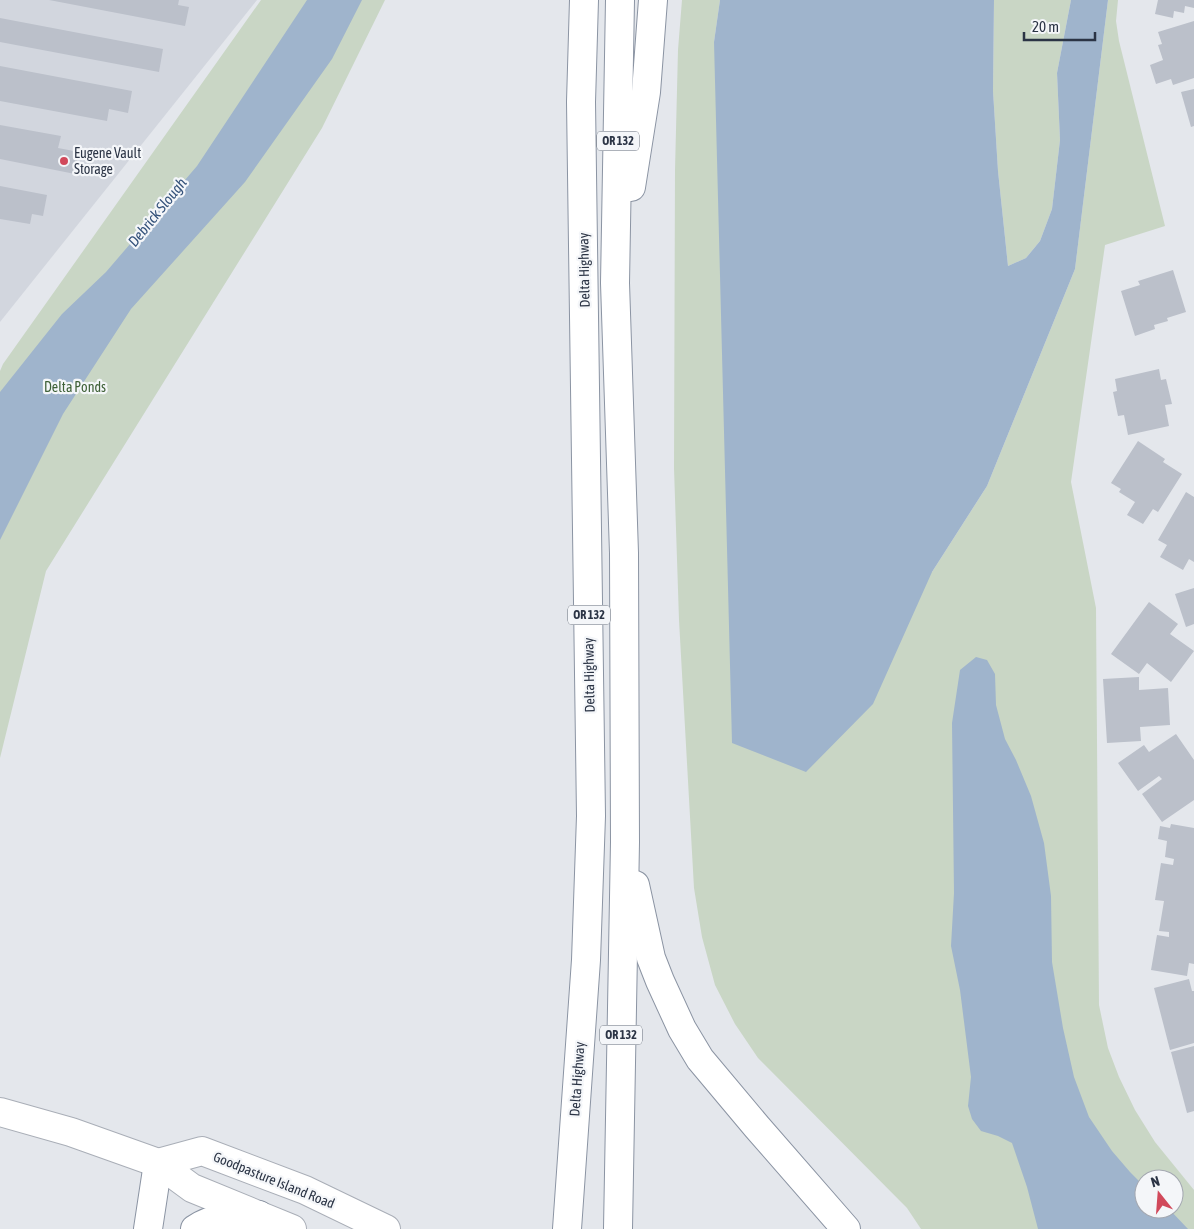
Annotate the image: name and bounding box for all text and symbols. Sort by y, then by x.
scale bar [1024,10,1095,42]
text: 20 m [1032,18,1059,35]
road number: OR 132 [597,132,639,150]
place label: Eugene Vault Storage [74,145,141,177]
marker: Eugene Vault Storage [58,155,70,167]
water label: Debrick Slough [124,174,190,250]
street label: Delta Highway [575,232,593,308]
park label: Delta Ponds [44,379,106,395]
road number: OR 132 [568,606,610,624]
street label: Delta Highway [580,637,598,713]
road number: OR 132 [600,1026,642,1044]
street label: Delta Highway [566,1041,588,1117]
street label: Goodpasture Island Road [211,1148,337,1212]
north arrow [1134,1169,1184,1219]
text: N [1149,1173,1161,1190]

